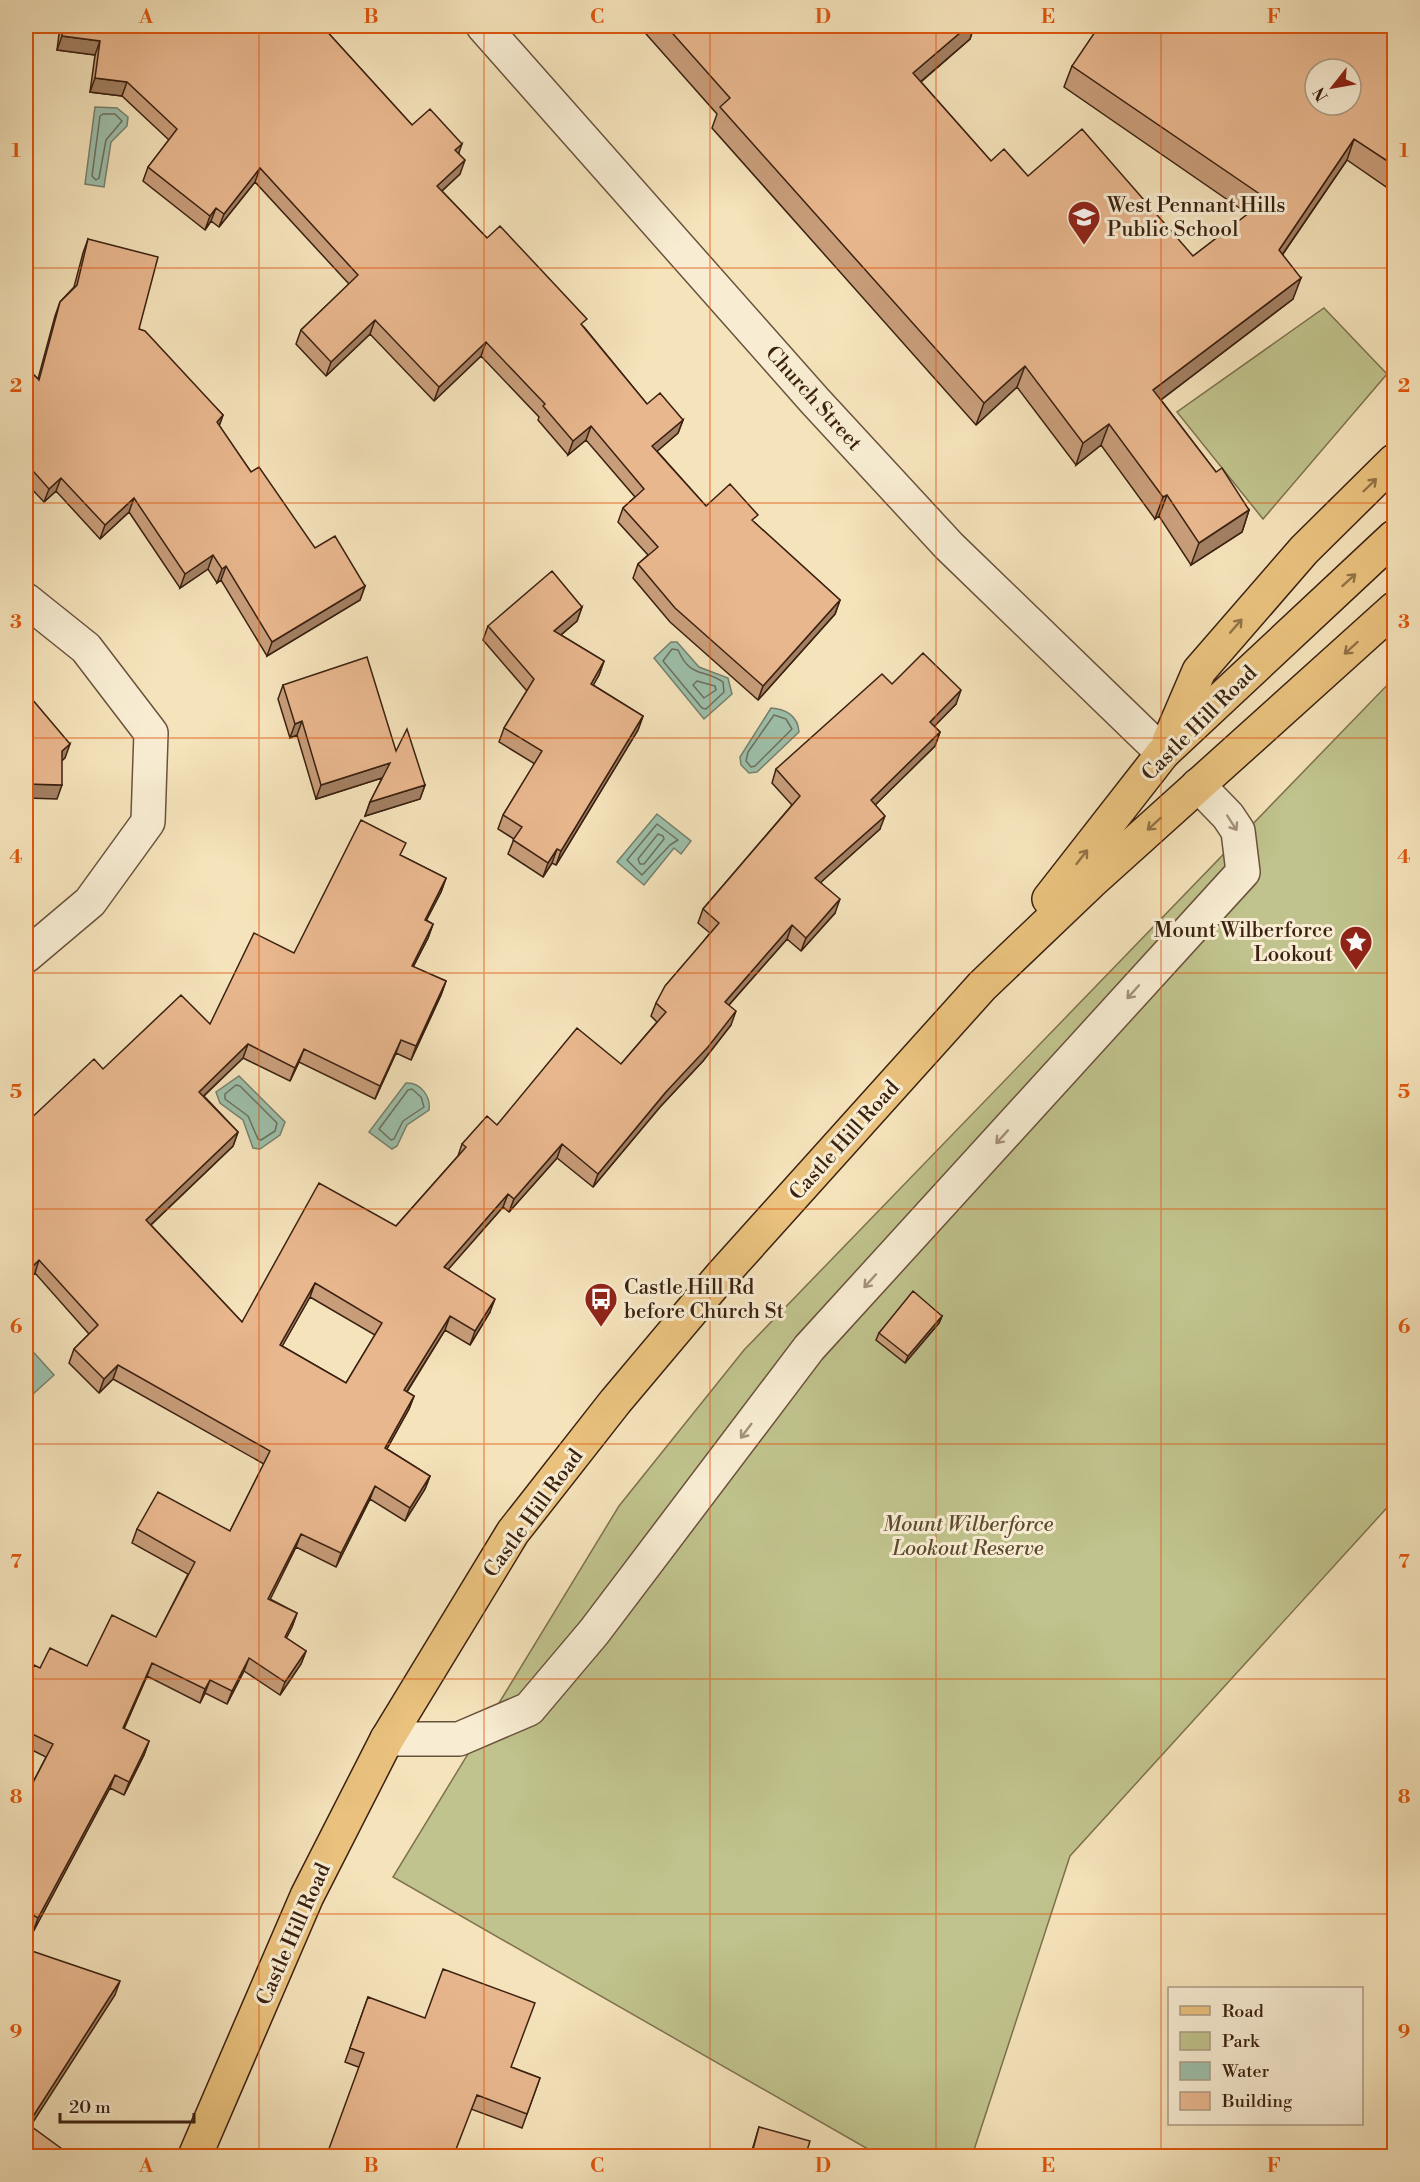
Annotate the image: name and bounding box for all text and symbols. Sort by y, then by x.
text: A [138,5,154,30]
text: B [363,5,379,30]
text: C [590,5,604,30]
text: D [815,5,831,30]
text: E [1041,5,1055,30]
text: F [1267,5,1281,30]
north arrow [1303,57,1363,117]
text: N [1309,83,1333,105]
text: 1 [11,139,21,164]
text: 1 [1399,139,1409,164]
place label: West Pennant Hills Public School [1106,193,1285,243]
school or university icon: West Pennant Hills Public School [1066,199,1102,246]
street label: Church Street [759,341,867,457]
text: 2 [10,374,22,399]
text: 2 [1398,374,1410,399]
one-way arrow [1363,477,1378,492]
one-way arrow [1341,573,1356,587]
text: 3 [10,610,22,635]
text: 3 [1398,610,1410,635]
one-way arrow [1229,619,1243,634]
one-way arrow [1344,641,1359,655]
street label: Castle Hill Road [1137,661,1263,787]
one-way arrow [1226,814,1238,830]
one-way arrow [1147,817,1162,831]
text: 4 [9,845,23,870]
text: 4 [1397,845,1411,870]
one-way arrow [1076,849,1088,865]
place label: Mount Wilberforce Lookout [1154,918,1334,968]
place icon: Mount Wilberforce Lookout [1338,924,1374,971]
one-way arrow [1126,985,1140,1000]
street label: Castle Hill Road [784,1075,905,1206]
text: 5 [10,1080,22,1105]
text: 5 [1398,1080,1410,1105]
one-way arrow [995,1129,1009,1144]
one-way arrow [863,1273,877,1288]
place label: Castle Hill Rd before Church St [624,1275,784,1325]
bus stop icon: Castle Hill Rd before Church St [583,1281,619,1328]
text: 6 [10,1315,23,1340]
text: 6 [1398,1315,1411,1340]
one-way arrow [740,1423,753,1439]
street label: Castle Hill Road [478,1444,589,1583]
park label: Mount Wilberforce Lookout Reserve [883,1512,1053,1562]
text: 7 [10,1550,22,1575]
text: 7 [1398,1550,1410,1575]
text: 8 [10,1785,23,1810]
text: 8 [1398,1785,1411,1810]
street label: Castle Hill Road [251,1859,337,2009]
legend [1168,1987,1363,2125]
text: Road [1222,2000,1265,2023]
text: 9 [10,2020,22,2045]
text: 9 [1398,2020,1410,2045]
text: Park [1222,2030,1261,2053]
text: Water [1221,2060,1270,2083]
scale bar [60,2086,194,2124]
text: Building [1221,2090,1293,2113]
text: 20 m [69,2096,111,2119]
text: A [138,2154,154,2179]
text: B [363,2154,379,2179]
text: C [590,2154,604,2179]
text: D [815,2154,831,2179]
text: E [1041,2154,1055,2179]
text: F [1267,2154,1281,2179]

